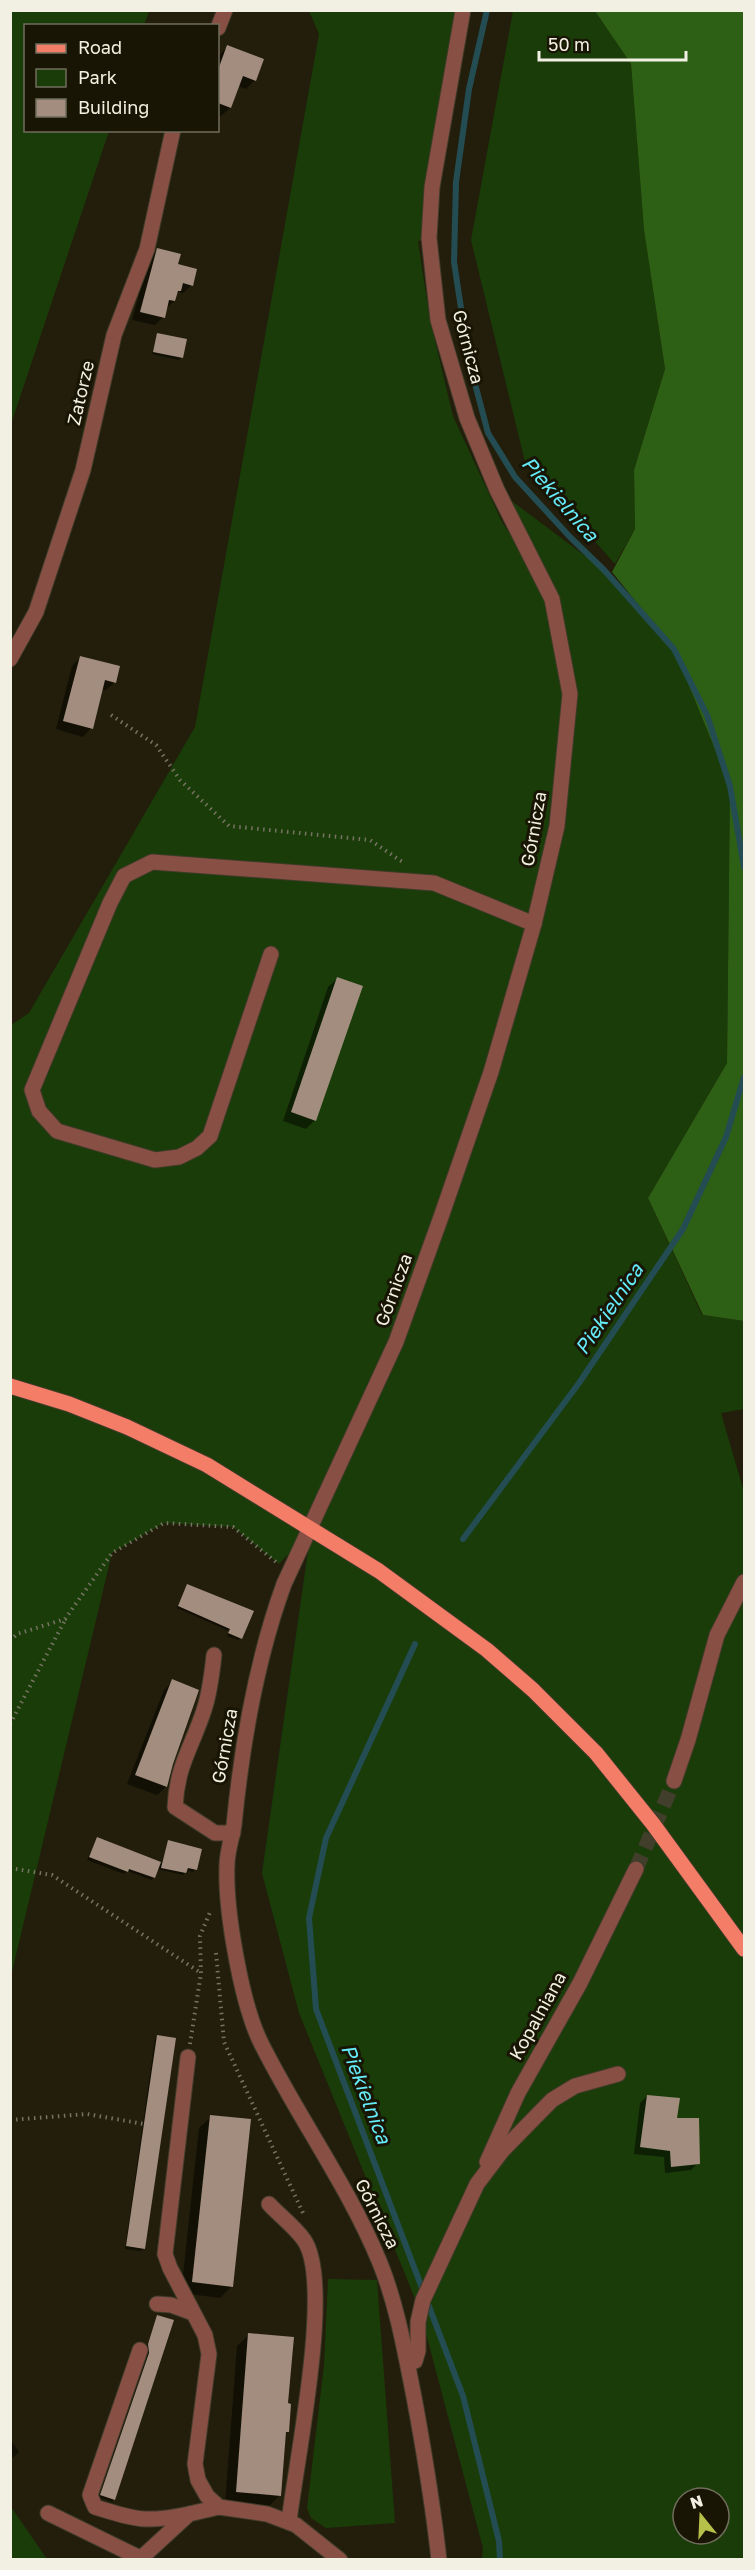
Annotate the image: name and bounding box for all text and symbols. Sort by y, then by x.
legend [24,24,219,132]
scale bar [539,24,686,62]
text: 50 m [548,33,590,55]
text: Road [78,36,122,58]
text: Park [78,66,117,88]
text: Building [78,96,149,118]
street label: Górnicza [449,307,489,386]
street label: Zatorze [62,358,98,427]
water label: Piekielnica [517,451,605,546]
street label: Górnicza [516,790,550,868]
street label: Górnicza [370,1250,416,1329]
water label: Piekielnica [569,1258,648,1359]
street label: Górnicza [207,1707,241,1785]
street label: Kopalniana [504,1968,570,2063]
water label: Piekielnica [337,2041,397,2147]
street label: Górnicza [351,2175,405,2252]
north arrow [671,2486,731,2546]
text: N [687,2490,705,2513]

